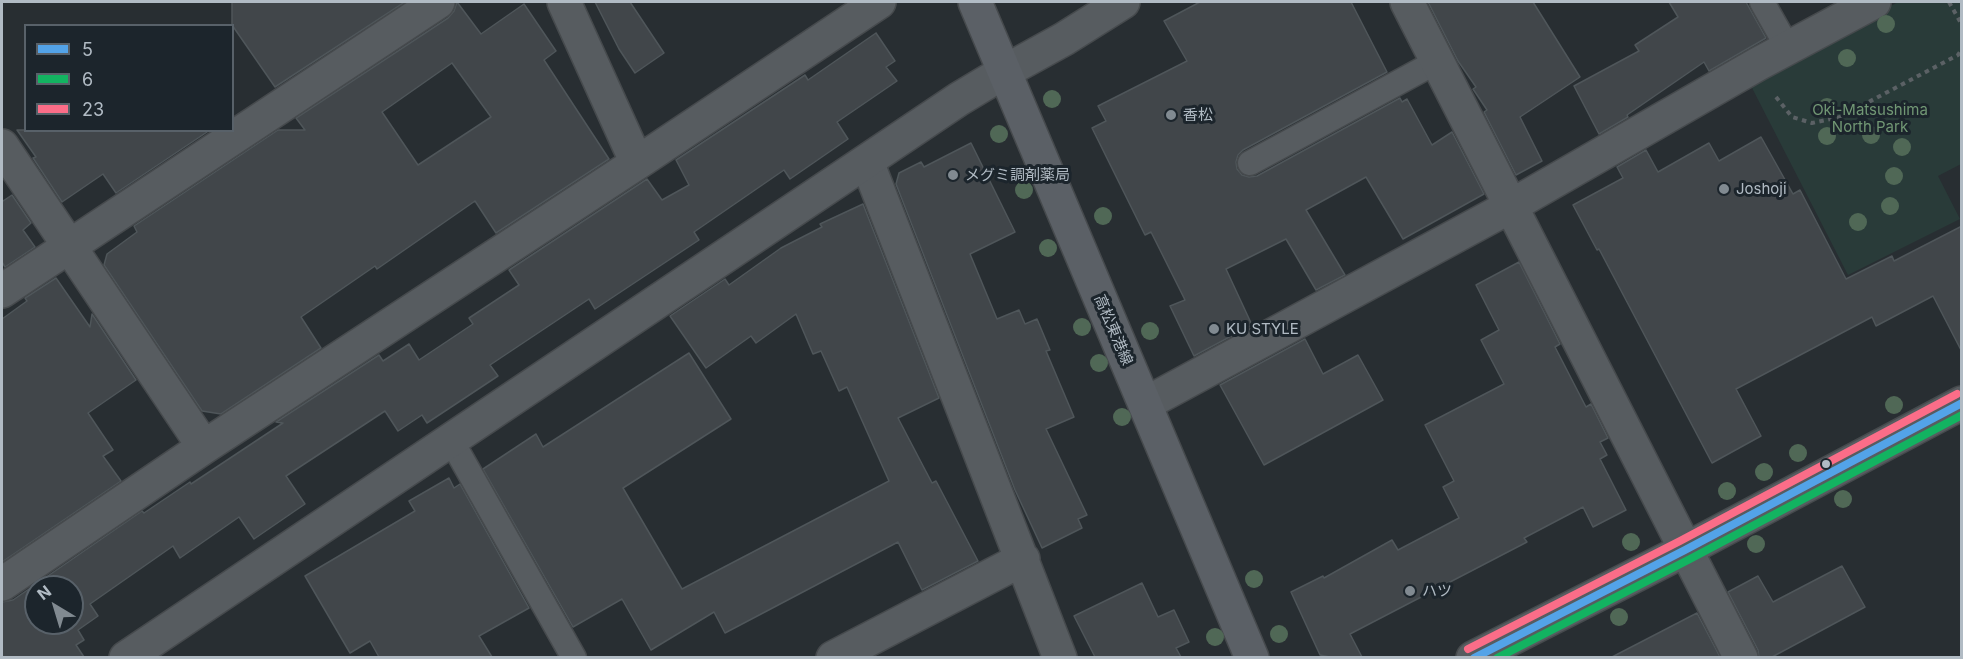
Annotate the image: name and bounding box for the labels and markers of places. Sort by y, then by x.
place label: 香松 [1183,106,1213,124]
marker: 香松 [1164,108,1178,122]
place label: メグミ調剤薬局 [965,166,1070,184]
marker: メグミ調剤薬局 [946,168,960,182]
place label: Joshoji [1736,180,1787,198]
marker: Joshoji [1717,182,1731,196]
place label: KU STYLE [1226,320,1299,338]
marker: KU STYLE [1207,322,1221,336]
unlabelled marker [1820,458,1832,470]
place label: ハツ [1422,582,1452,600]
marker: ハツ [1403,584,1417,598]

